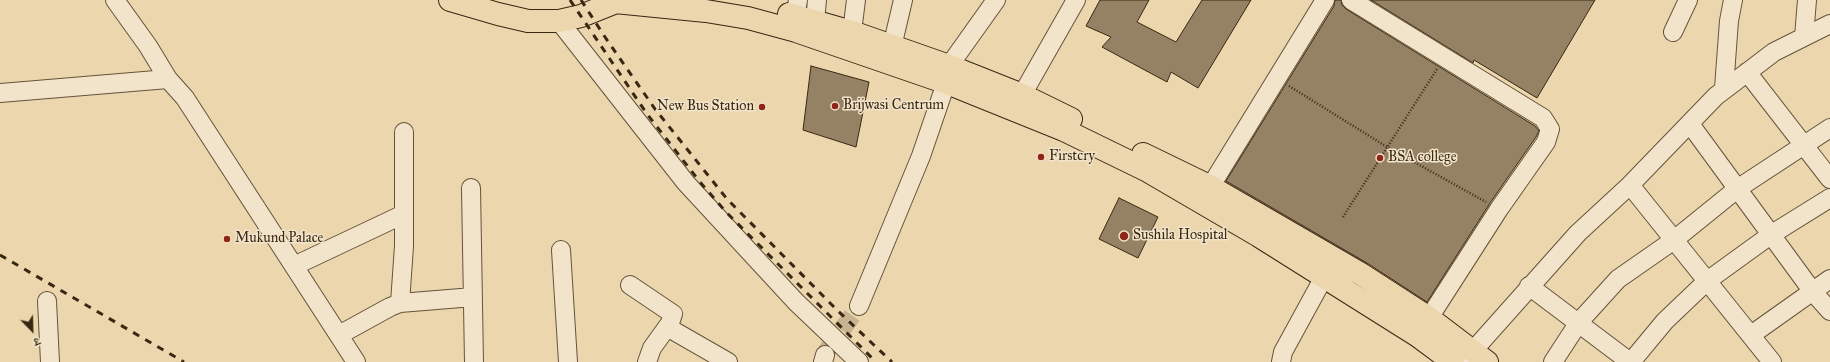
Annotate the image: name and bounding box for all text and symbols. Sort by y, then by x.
place label: Brijwasi Centrum [843,98,944,114]
place label: New Bus Station [657,99,754,115]
marker: Brijwasi Centrum [830,101,840,111]
marker: New Bus Station [757,102,767,112]
place label: Firstcry [1049,149,1095,165]
place label: BSA college [1388,150,1456,166]
marker: Firstcry [1036,152,1046,162]
marker: BSA college [1375,153,1385,163]
place label: Sushila Hospital [1133,228,1228,244]
marker: Sushila Hospital [1118,230,1130,242]
place label: Mukund Palace [235,231,323,247]
marker: Mukund Palace [222,234,232,244]
north arrow [12,310,52,350]
text: उ [32,334,42,349]

